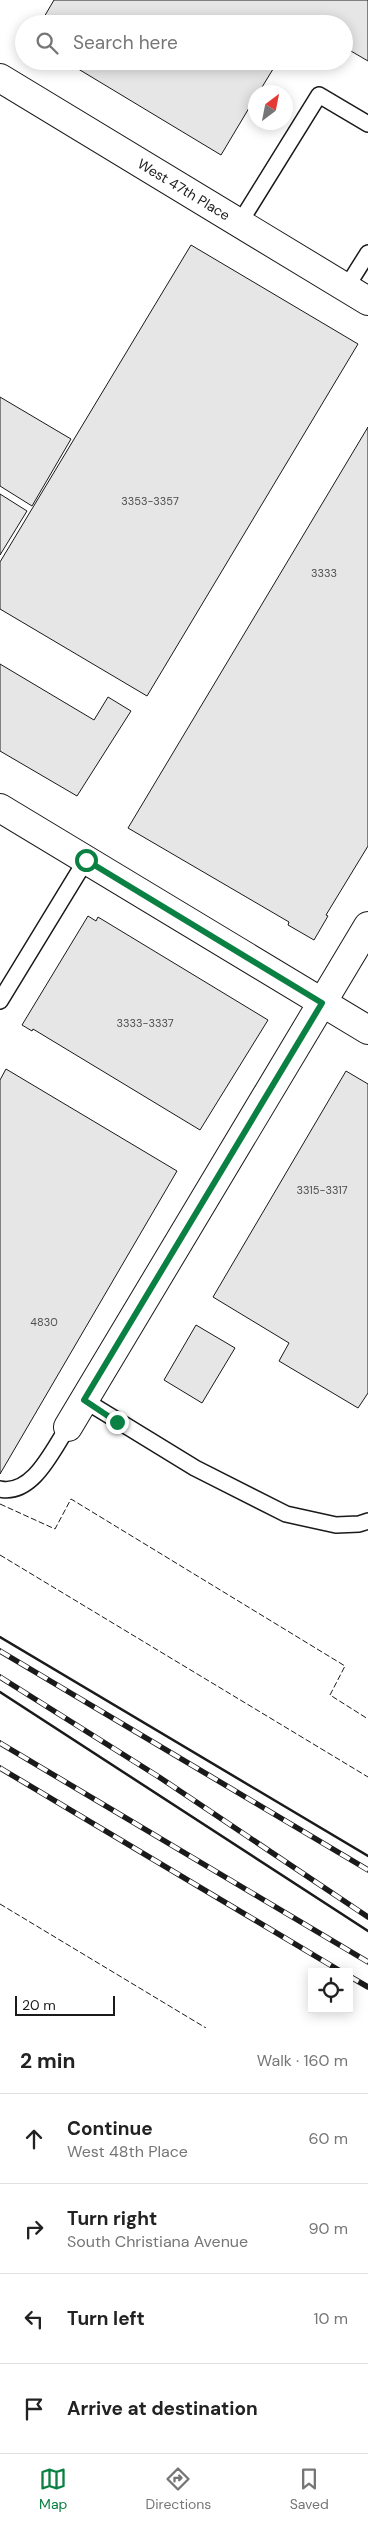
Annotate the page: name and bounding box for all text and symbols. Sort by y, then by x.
search box [15,15,353,70]
icon: search [33,29,61,57]
text: Search here [73,30,178,55]
north arrow [248,85,293,130]
street label: West 47th Place [134,155,233,224]
house number: 3353-3357 [121,494,179,508]
house number: 3333 [311,566,337,580]
route start [75,849,98,872]
house number: 3333-3337 [116,1016,174,1030]
house number: 3315-3317 [296,1183,348,1197]
house number: 4830 [30,1315,58,1329]
route end [106,1411,129,1434]
map controls [308,1968,353,2013]
button: locate [308,1968,353,2013]
scale bar [15,1993,115,2016]
text: 20 m [22,1996,56,2014]
text: 2 min [20,2047,76,2075]
text: Walk · 160 m [257,2050,348,2071]
text: Continue [67,2116,153,2141]
icon: ahead [20,2125,48,2153]
text: 60 m [308,2128,348,2149]
text: West 48th Place [67,2141,188,2162]
text: Turn right [67,2206,157,2231]
icon: right [20,2215,48,2243]
text: 90 m [308,2218,348,2239]
text: South Christiana Avenue [67,2231,248,2252]
icon: left [20,2305,48,2333]
text: Turn left [67,2306,145,2331]
text: 10 m [314,2308,348,2329]
icon: arrive [20,2395,48,2423]
text: Arrive at destination [67,2396,258,2421]
tab: Map [39,2465,67,2513]
tab: Directions [146,2465,211,2513]
tab: Saved [290,2465,329,2513]

